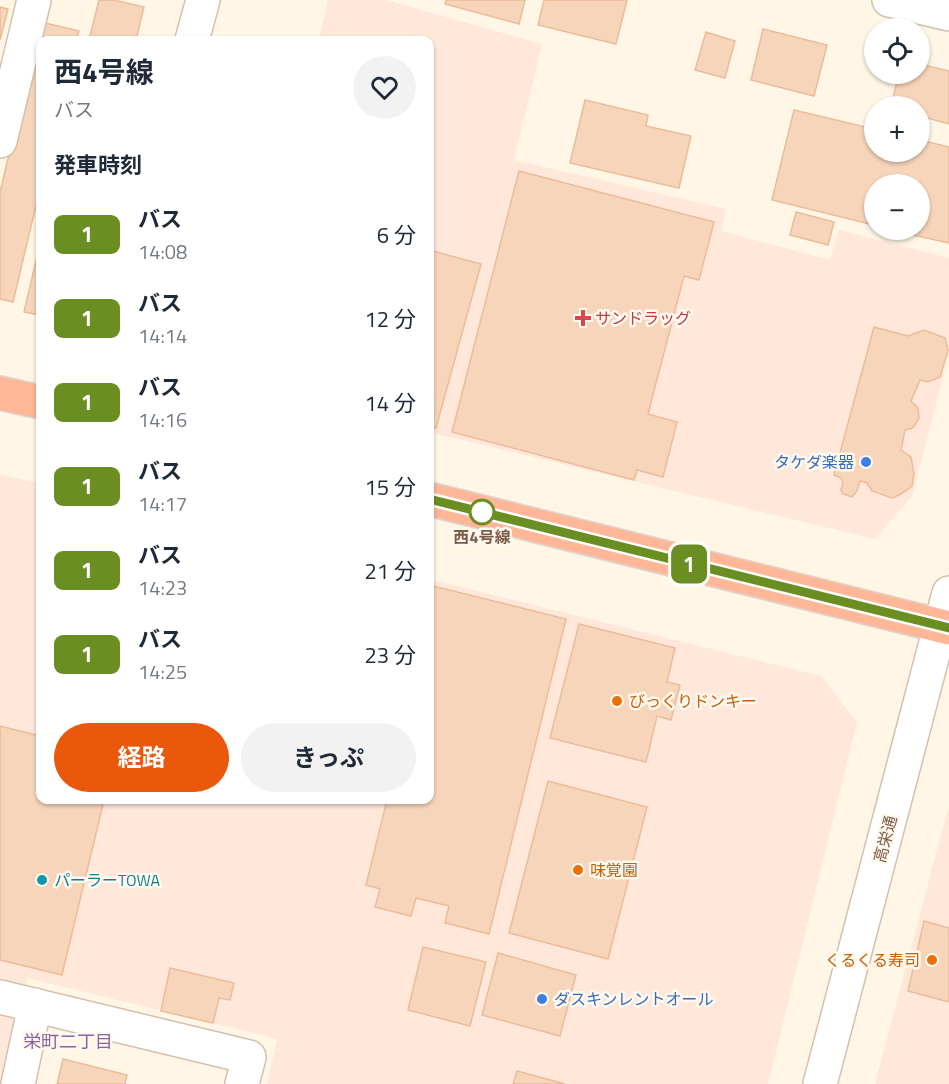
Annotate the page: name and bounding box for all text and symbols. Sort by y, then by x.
map controls [864,18,930,240]
button: locate [864,18,930,84]
text: 西4号線 [54,50,154,93]
button: heart [353,56,416,119]
text: バス [54,94,94,125]
button: + [864,96,930,162]
text: 発車時刻 [54,148,142,182]
button: − [864,174,930,240]
text: バス [138,202,182,236]
text: 1 [81,218,93,250]
text: 6 分 [377,218,416,252]
text: 14:08 [138,236,187,267]
text: バス [138,286,182,320]
text: 1 [81,302,93,334]
text: 12 分 [365,302,416,336]
place label: サンドラッグ [595,306,691,330]
marker: サンドラッグ [576,311,590,325]
text: 14:14 [138,320,187,351]
text: バス [138,370,182,404]
text: 1 [81,386,93,418]
text: 14 分 [365,386,416,420]
text: 14:16 [138,404,187,435]
place label: タケダ楽器 [774,450,854,474]
text: バス [138,454,182,488]
marker: タケダ楽器 [859,455,873,469]
text: 1 [81,470,93,502]
text: 15 分 [365,470,416,504]
text: 14:17 [138,488,187,519]
marker: 西4号線 [469,499,495,525]
place label: 西4号線 [454,525,510,549]
text: バス [138,538,182,572]
line badge: 1 [670,544,708,584]
text: 1 [683,548,695,580]
text: 1 [81,554,93,586]
text: 21 分 [365,554,416,588]
text: 14:23 [138,572,187,603]
text: バス [138,622,182,656]
text: 1 [81,638,93,670]
text: 23 分 [365,638,416,672]
text: 14:25 [138,656,187,687]
place label: びっくりドンキー [629,689,757,713]
marker: びっくりドンキー [610,694,624,708]
button: 経路 [54,723,229,792]
button: きっぷ [241,723,416,792]
street label: 高栄通 [867,813,903,865]
place label: 味覚園 [590,858,638,882]
marker: 味覚園 [571,863,585,877]
place label: パーラーTOWA [54,868,160,892]
marker: パーラーTOWA [35,873,49,887]
place label: くるくる寿司 [825,948,920,972]
marker: くるくる寿司 [925,953,939,967]
place label: ダスキンレントオール [554,987,714,1011]
marker: ダスキンレントオール [535,992,549,1006]
district label: 栄町二丁目 [23,1028,113,1055]

